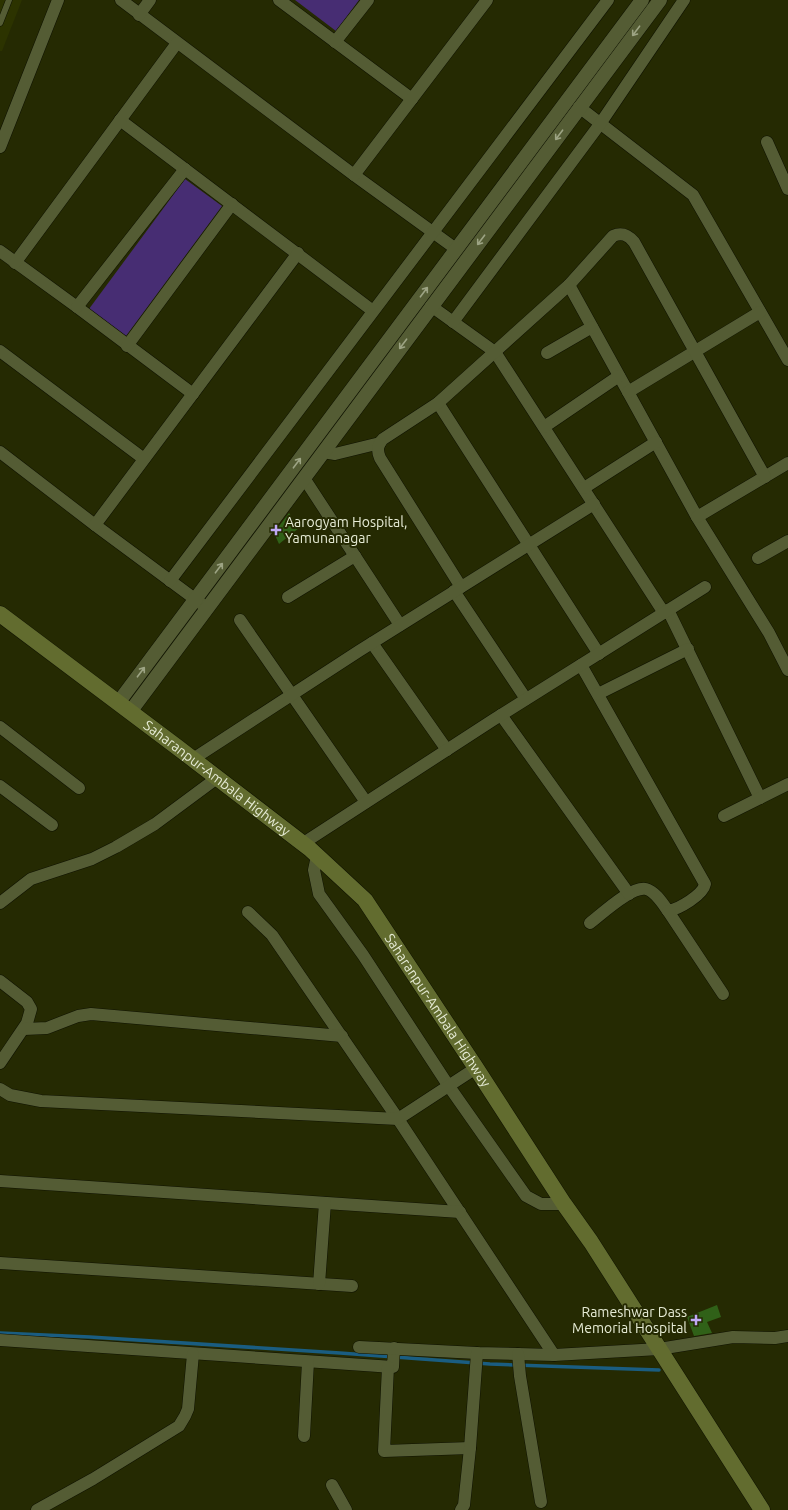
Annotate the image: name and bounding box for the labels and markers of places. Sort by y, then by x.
place label: Aarogyam Hospital, Yamunanagar [285,514,407,546]
marker: Aarogyam Hospital, Yamunanagar [270,524,282,536]
place label: Rameshwar Dass Memorial Hospital [572,1304,687,1336]
marker: Rameshwar Dass Memorial Hospital [690,1314,702,1326]

